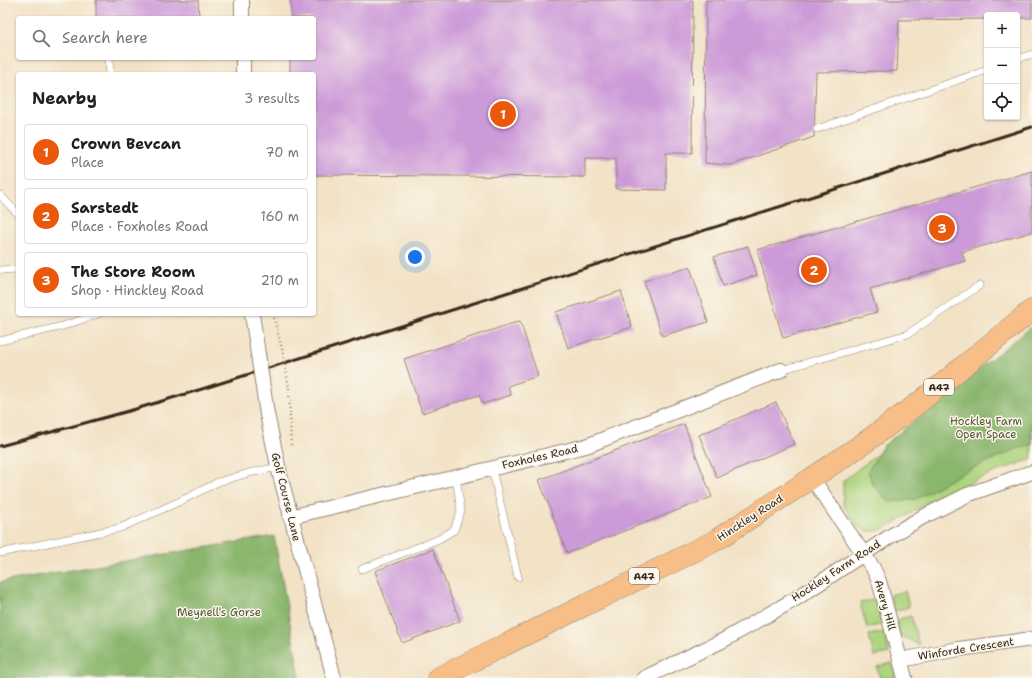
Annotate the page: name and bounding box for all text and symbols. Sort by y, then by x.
map controls [984,12,1020,120]
button: + [984,12,1020,48]
search box [16,16,316,60]
icon: search [30,27,52,49]
text: Search here [62,28,148,48]
button: − [984,48,1020,84]
button: locate [984,84,1020,120]
text: Nearby [32,87,97,109]
text: 3 results [244,90,300,107]
pin: 1 [490,99,516,129]
text: Crown Bevcan [71,134,181,154]
text: 1 [43,144,49,161]
text: 70 m [265,144,299,161]
text: Place [71,154,104,171]
text: Sarstedt [71,198,139,218]
text: 2 [41,208,51,225]
text: 160 m [261,208,299,225]
pin: 3 [929,213,955,243]
text: Place · Foxholes Road [71,218,208,235]
your location [405,247,425,267]
pin: 2 [801,255,827,285]
text: The Store Room [71,262,195,282]
text: 3 [41,272,51,289]
text: 210 m [261,272,299,289]
text: Shop · Hinckley Road [71,282,204,299]
road number: A47 [924,379,954,395]
park label: Hockley Farm Open Space [950,414,1023,442]
street label: Foxholes Road [501,441,579,473]
street label: Golf Course Lane [268,451,304,543]
street label: Hinckley Road [714,491,786,545]
street label: Hockley Farm Road [789,537,883,605]
road number: A47 [629,568,659,584]
street label: Avery Hill [871,578,900,633]
park label: Meynell's Gorse [177,605,261,620]
street label: Winforde Crescent [917,634,1015,664]

